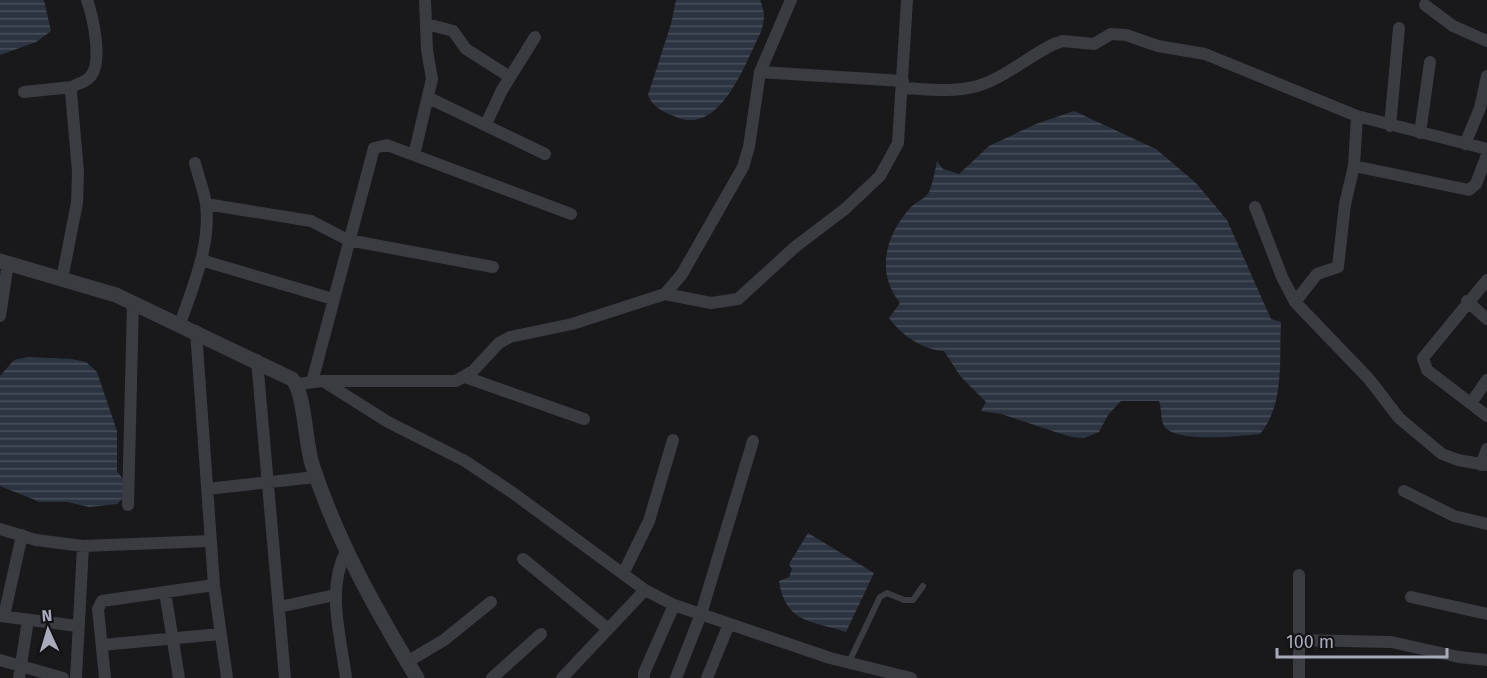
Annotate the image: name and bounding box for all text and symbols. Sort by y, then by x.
north arrow [18,600,78,660]
text: N [41,606,53,625]
scale bar [1277,621,1446,659]
text: 100 m [1286,631,1334,653]

